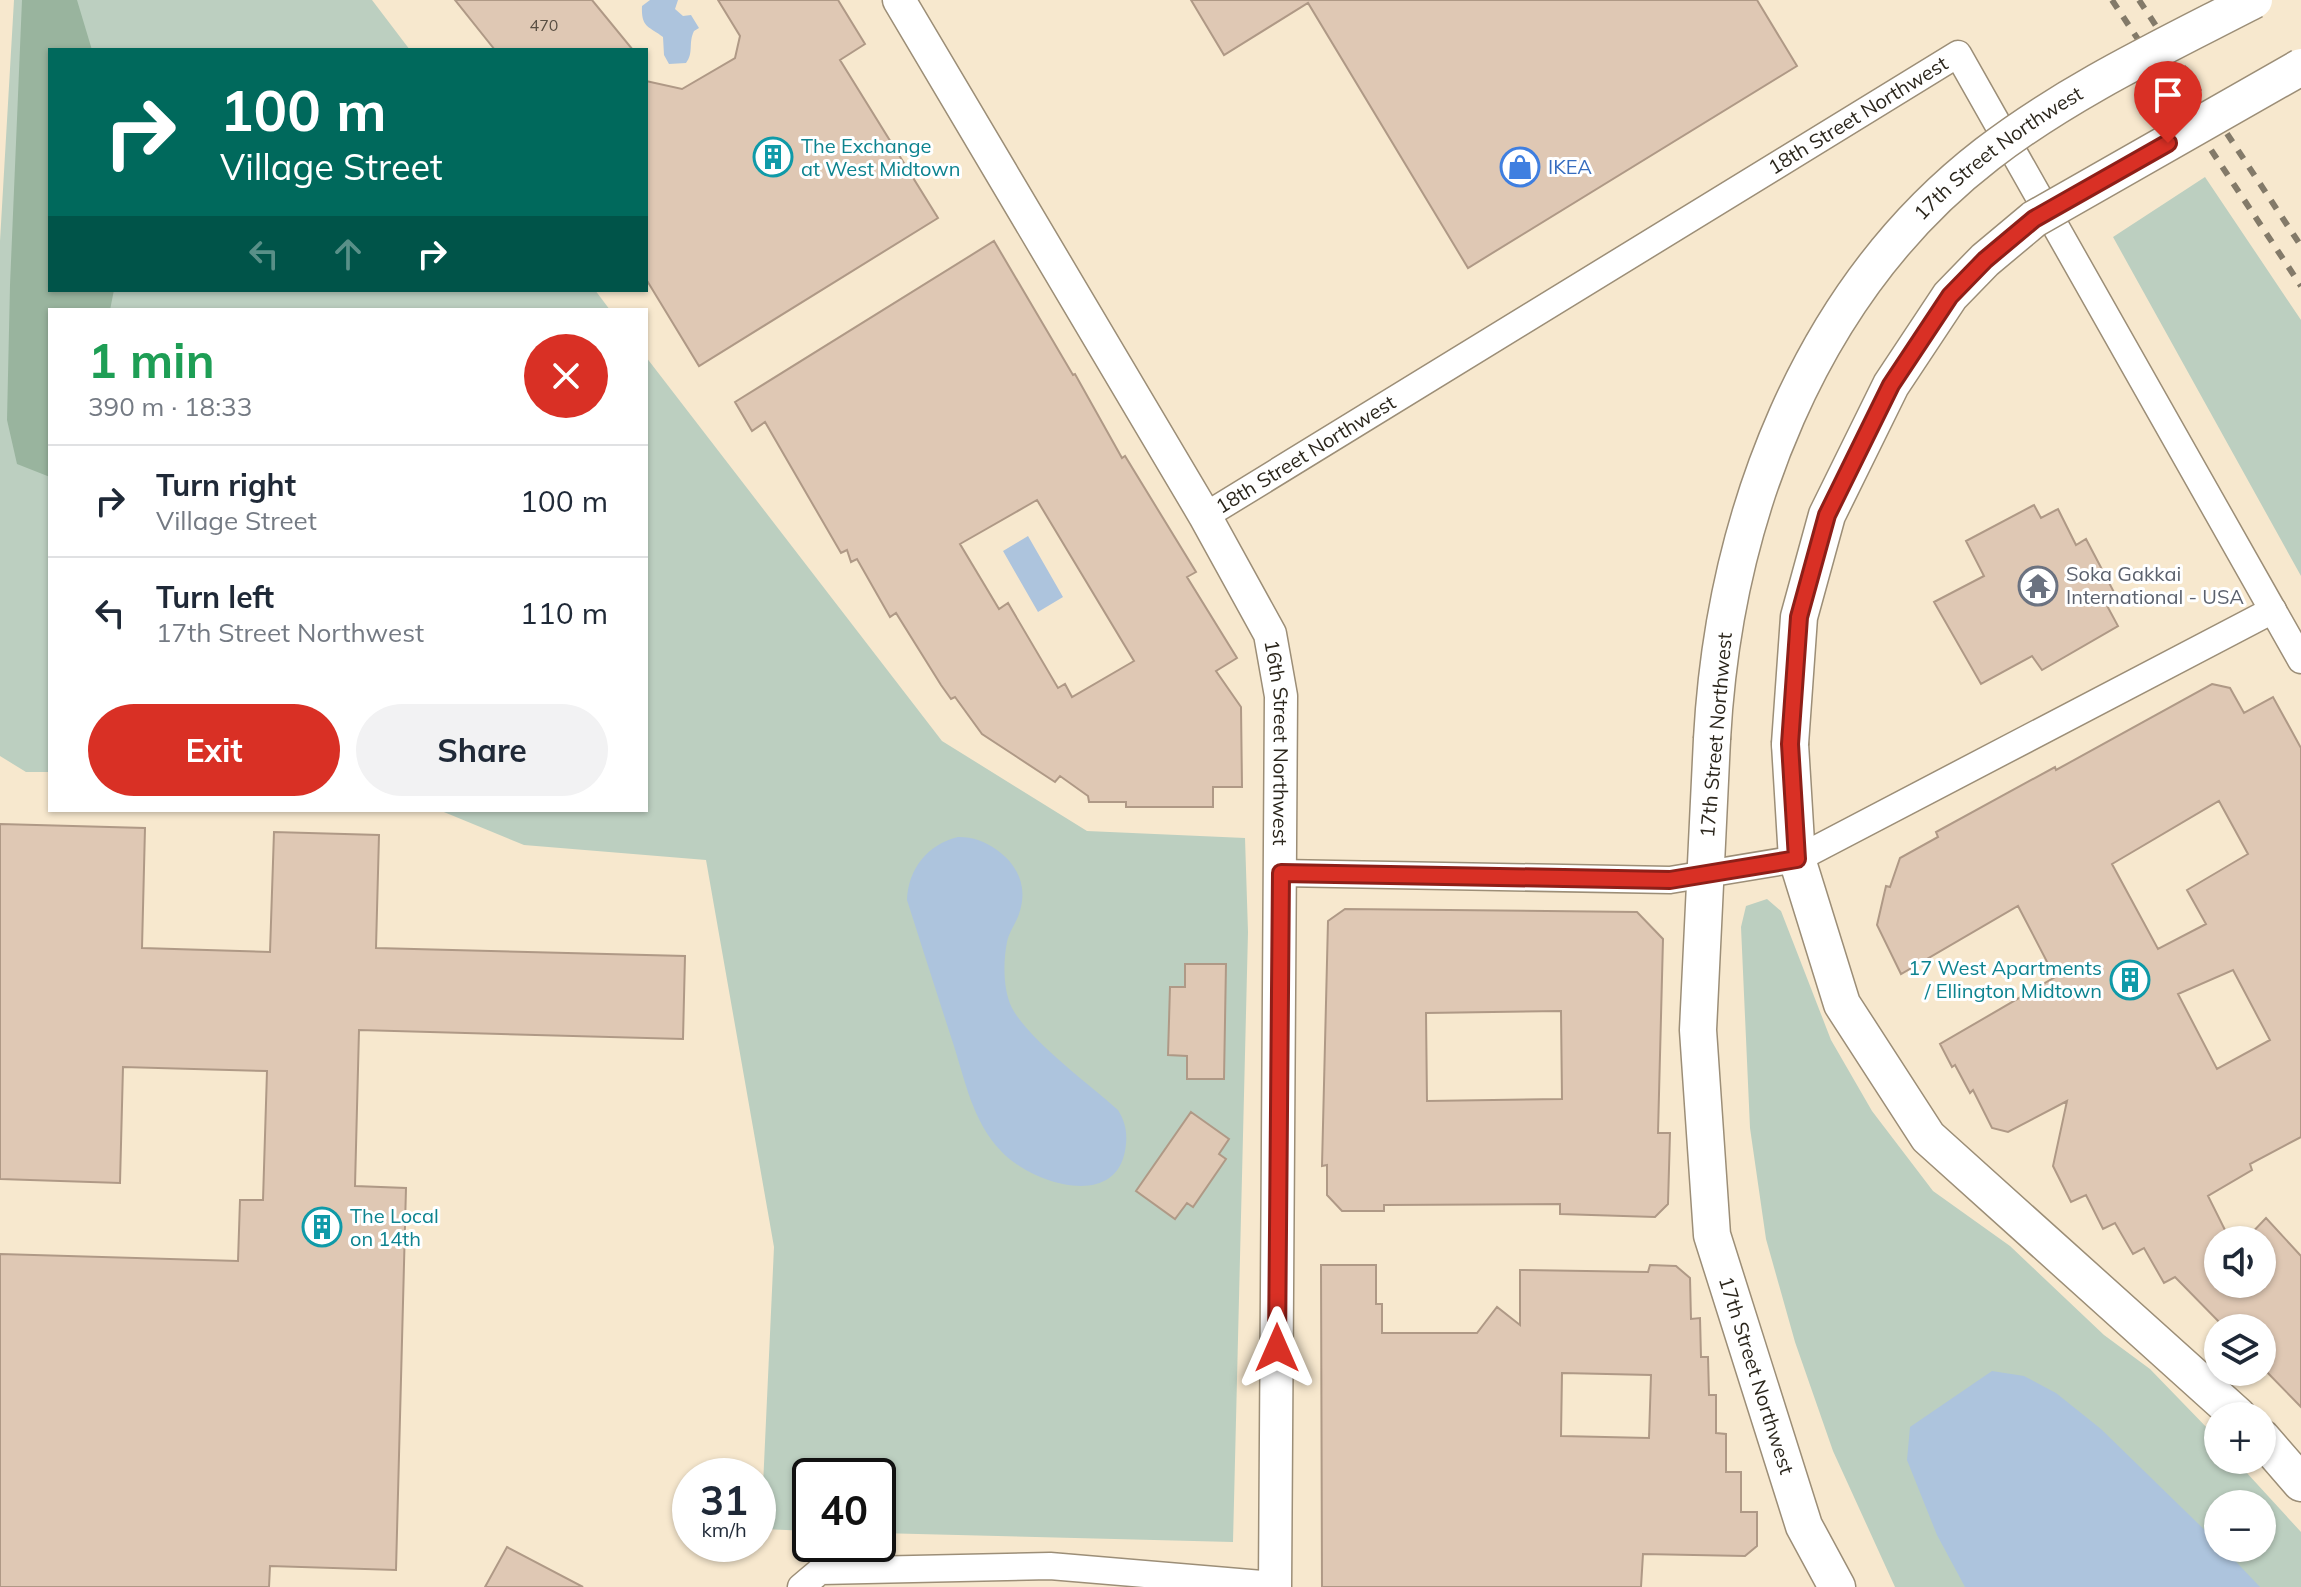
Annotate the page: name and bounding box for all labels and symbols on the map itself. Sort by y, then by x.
house number: 470 [530,15,558,35]
street label: 18th Street Northwest [1763,50,1952,180]
pin [2134,61,2202,143]
street label: 17th Street Northwest [1908,80,2087,225]
place label: The Exchange at West Midtown [801,133,960,181]
building icon: The Exchange at West Midtown [752,136,794,178]
shop icon: IKEA [1499,146,1541,188]
place label: IKEA [1548,154,1592,179]
street label: 18th Street Northwest [1211,389,1400,518]
place label: Soka Gakkai International - USA [2066,561,2244,609]
temple icon: Soka Gakkai International - USA [2017,565,2059,607]
street label: 17th Street Northwest [1694,631,1737,839]
street label: 16th Street Northwest [1259,638,1294,846]
place label: 17 West Apartments / Ellington Midtown [1908,955,2102,1003]
building icon: 17 West Apartments / Ellington Midtown [2109,959,2151,1001]
place label: The Local on 14th [350,1203,439,1251]
building icon: The Local on 14th [301,1206,343,1248]
street label: 17th Street Northwest [1714,1273,1800,1477]
position arrow [1235,1306,1319,1390]
speed limit sign: 40 [792,1458,896,1562]

